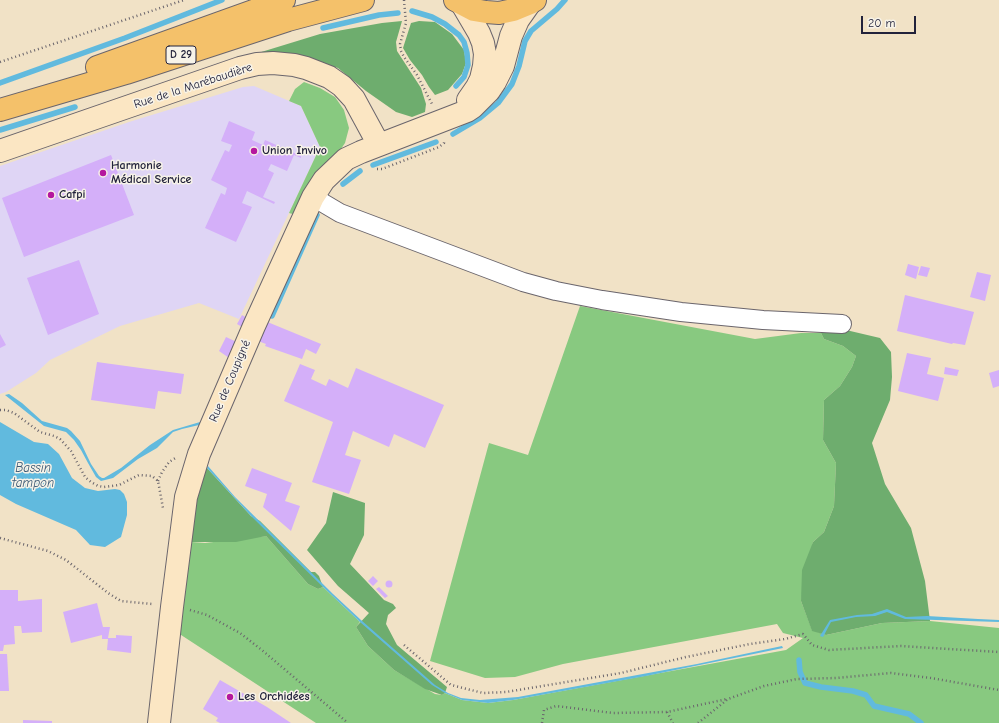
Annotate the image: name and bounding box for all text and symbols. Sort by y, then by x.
scale bar [863,8,918,34]
text: 20 m [868,16,896,30]
road number: D 29 [166,46,196,64]
street label: Rue de la Marébaudière [132,60,254,112]
place label: Union Invivo [262,144,327,158]
marker: Union Invivo [249,146,259,156]
place label: Harmonie Médical Service [111,159,191,187]
marker: Harmonie Médical Service [98,168,108,178]
place label: Cafpi [59,188,85,202]
marker: Cafpi [46,190,56,200]
street label: Rue de Coupigné [206,338,254,424]
water label: Bassin tampon [12,460,54,491]
place label: Les Orchidées [238,690,310,704]
marker: Les Orchidées [225,692,235,702]

